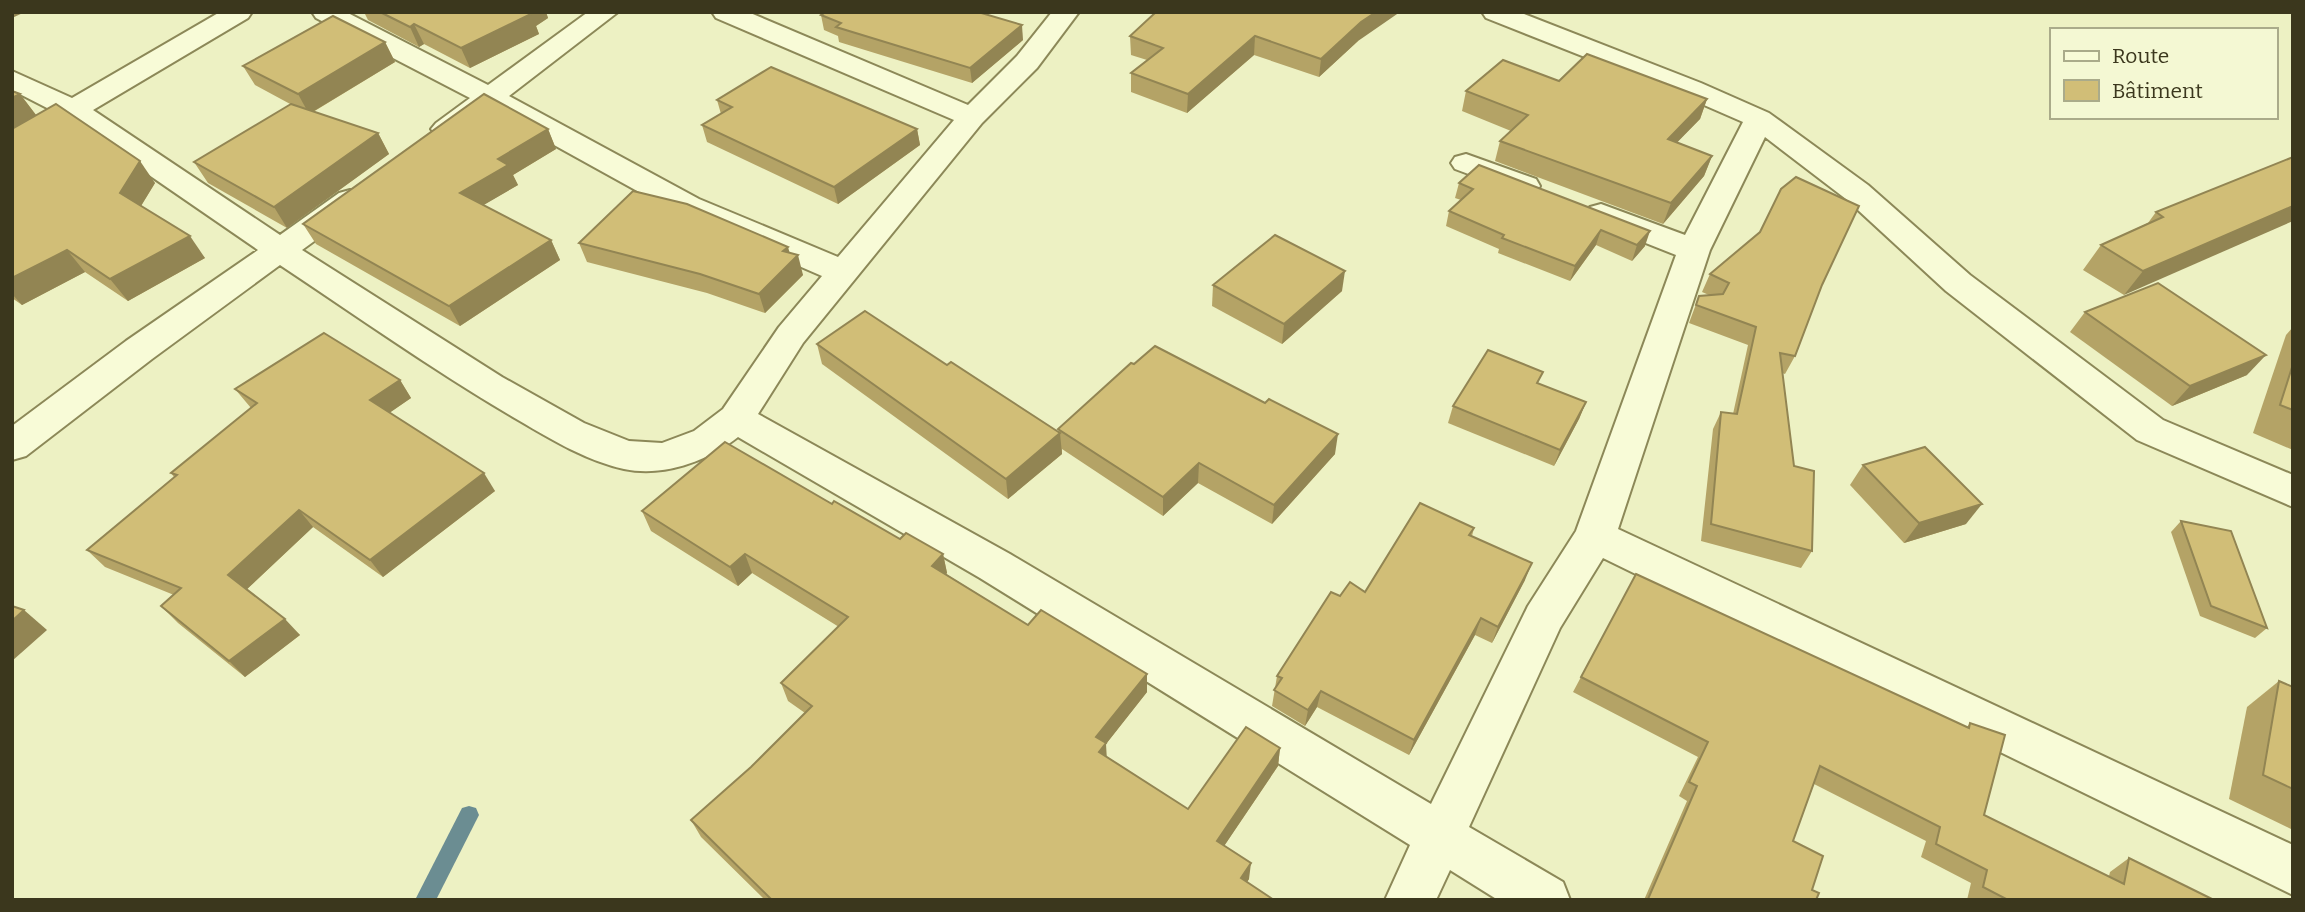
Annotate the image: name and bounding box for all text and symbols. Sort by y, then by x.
legend [2050,28,2277,119]
text: Route [2112,43,2169,69]
text: Bâtiment [2112,78,2203,104]

